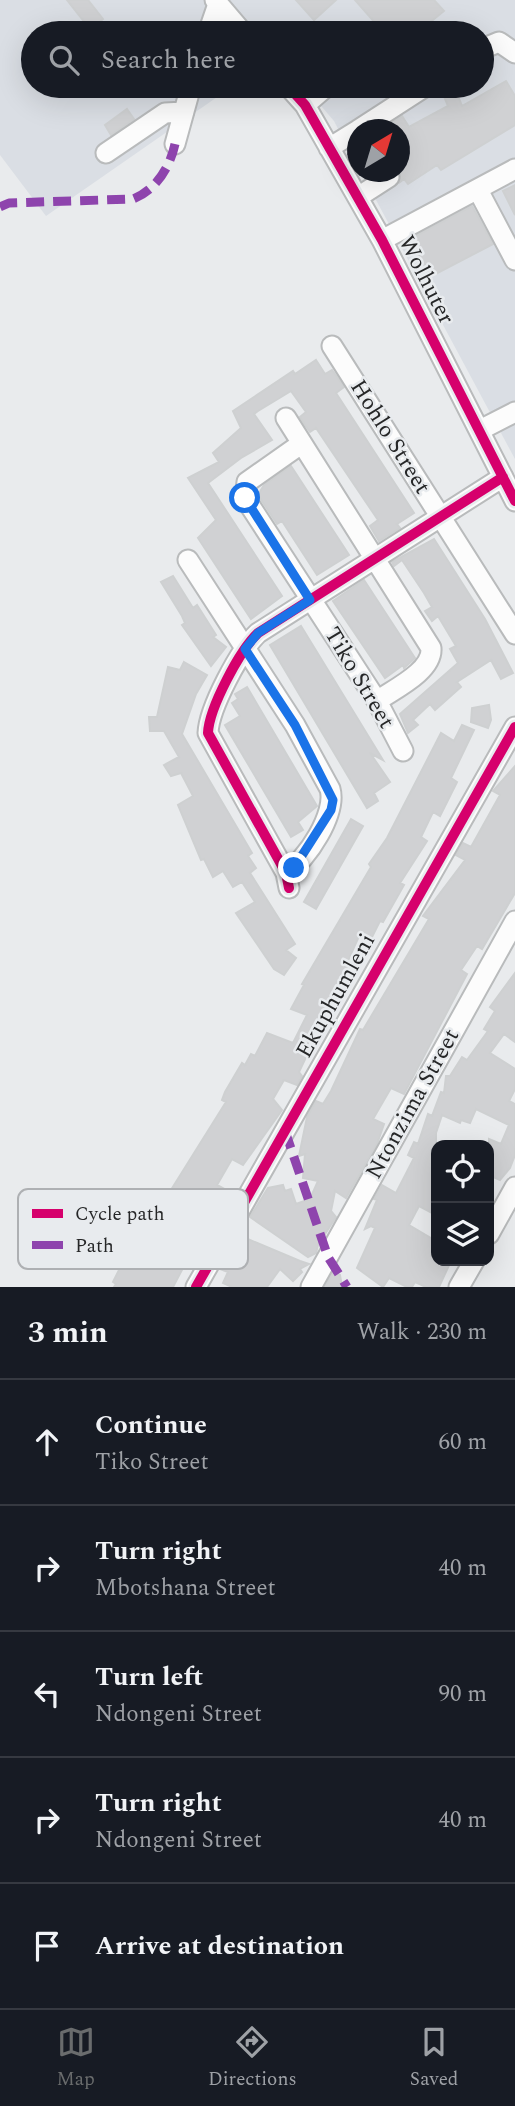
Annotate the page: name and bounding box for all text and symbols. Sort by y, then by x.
search box [21,21,494,98]
text: Search here [101,40,236,80]
icon: search [45,41,83,79]
north arrow [347,119,410,182]
street label: Wolhuter [389,229,463,331]
street label: Hohlo Street [341,373,439,501]
route start [229,482,260,513]
street label: Tiko Street [315,620,403,736]
route end [278,852,309,883]
street label: Ekuphumleni [287,927,385,1065]
street label: Ntonzima Street [357,1022,469,1186]
map controls [431,1140,494,1266]
button: locate [431,1140,494,1203]
legend [18,1189,248,1269]
text: Cycle path [75,1200,165,1229]
button: layers [431,1203,494,1266]
text: Path [75,1232,114,1261]
text: 3 min [28,1310,108,1356]
text: Walk · 230 m [357,1315,487,1350]
text: Continue [95,1405,207,1445]
icon: ahead [28,1423,66,1461]
text: 60 m [438,1425,487,1460]
text: Tiko Street [95,1445,209,1480]
text: Turn right [95,1531,222,1571]
icon: right [28,1549,66,1587]
text: 40 m [438,1551,487,1586]
text: Mbotshana Street [95,1571,276,1606]
text: Turn left [95,1657,203,1697]
icon: left [28,1675,66,1713]
text: 90 m [438,1677,487,1712]
text: Ndongeni Street [95,1697,262,1732]
text: Turn right [95,1783,222,1823]
icon: right [28,1801,66,1839]
text: 40 m [438,1803,487,1838]
text: Ndongeni Street [95,1823,262,1858]
text: Arrive at destination [95,1926,344,1966]
icon: arrive [28,1927,66,1965]
tab: Map [57,2023,95,2094]
tab: Directions [208,2023,297,2094]
tab: Saved [410,2023,458,2094]

